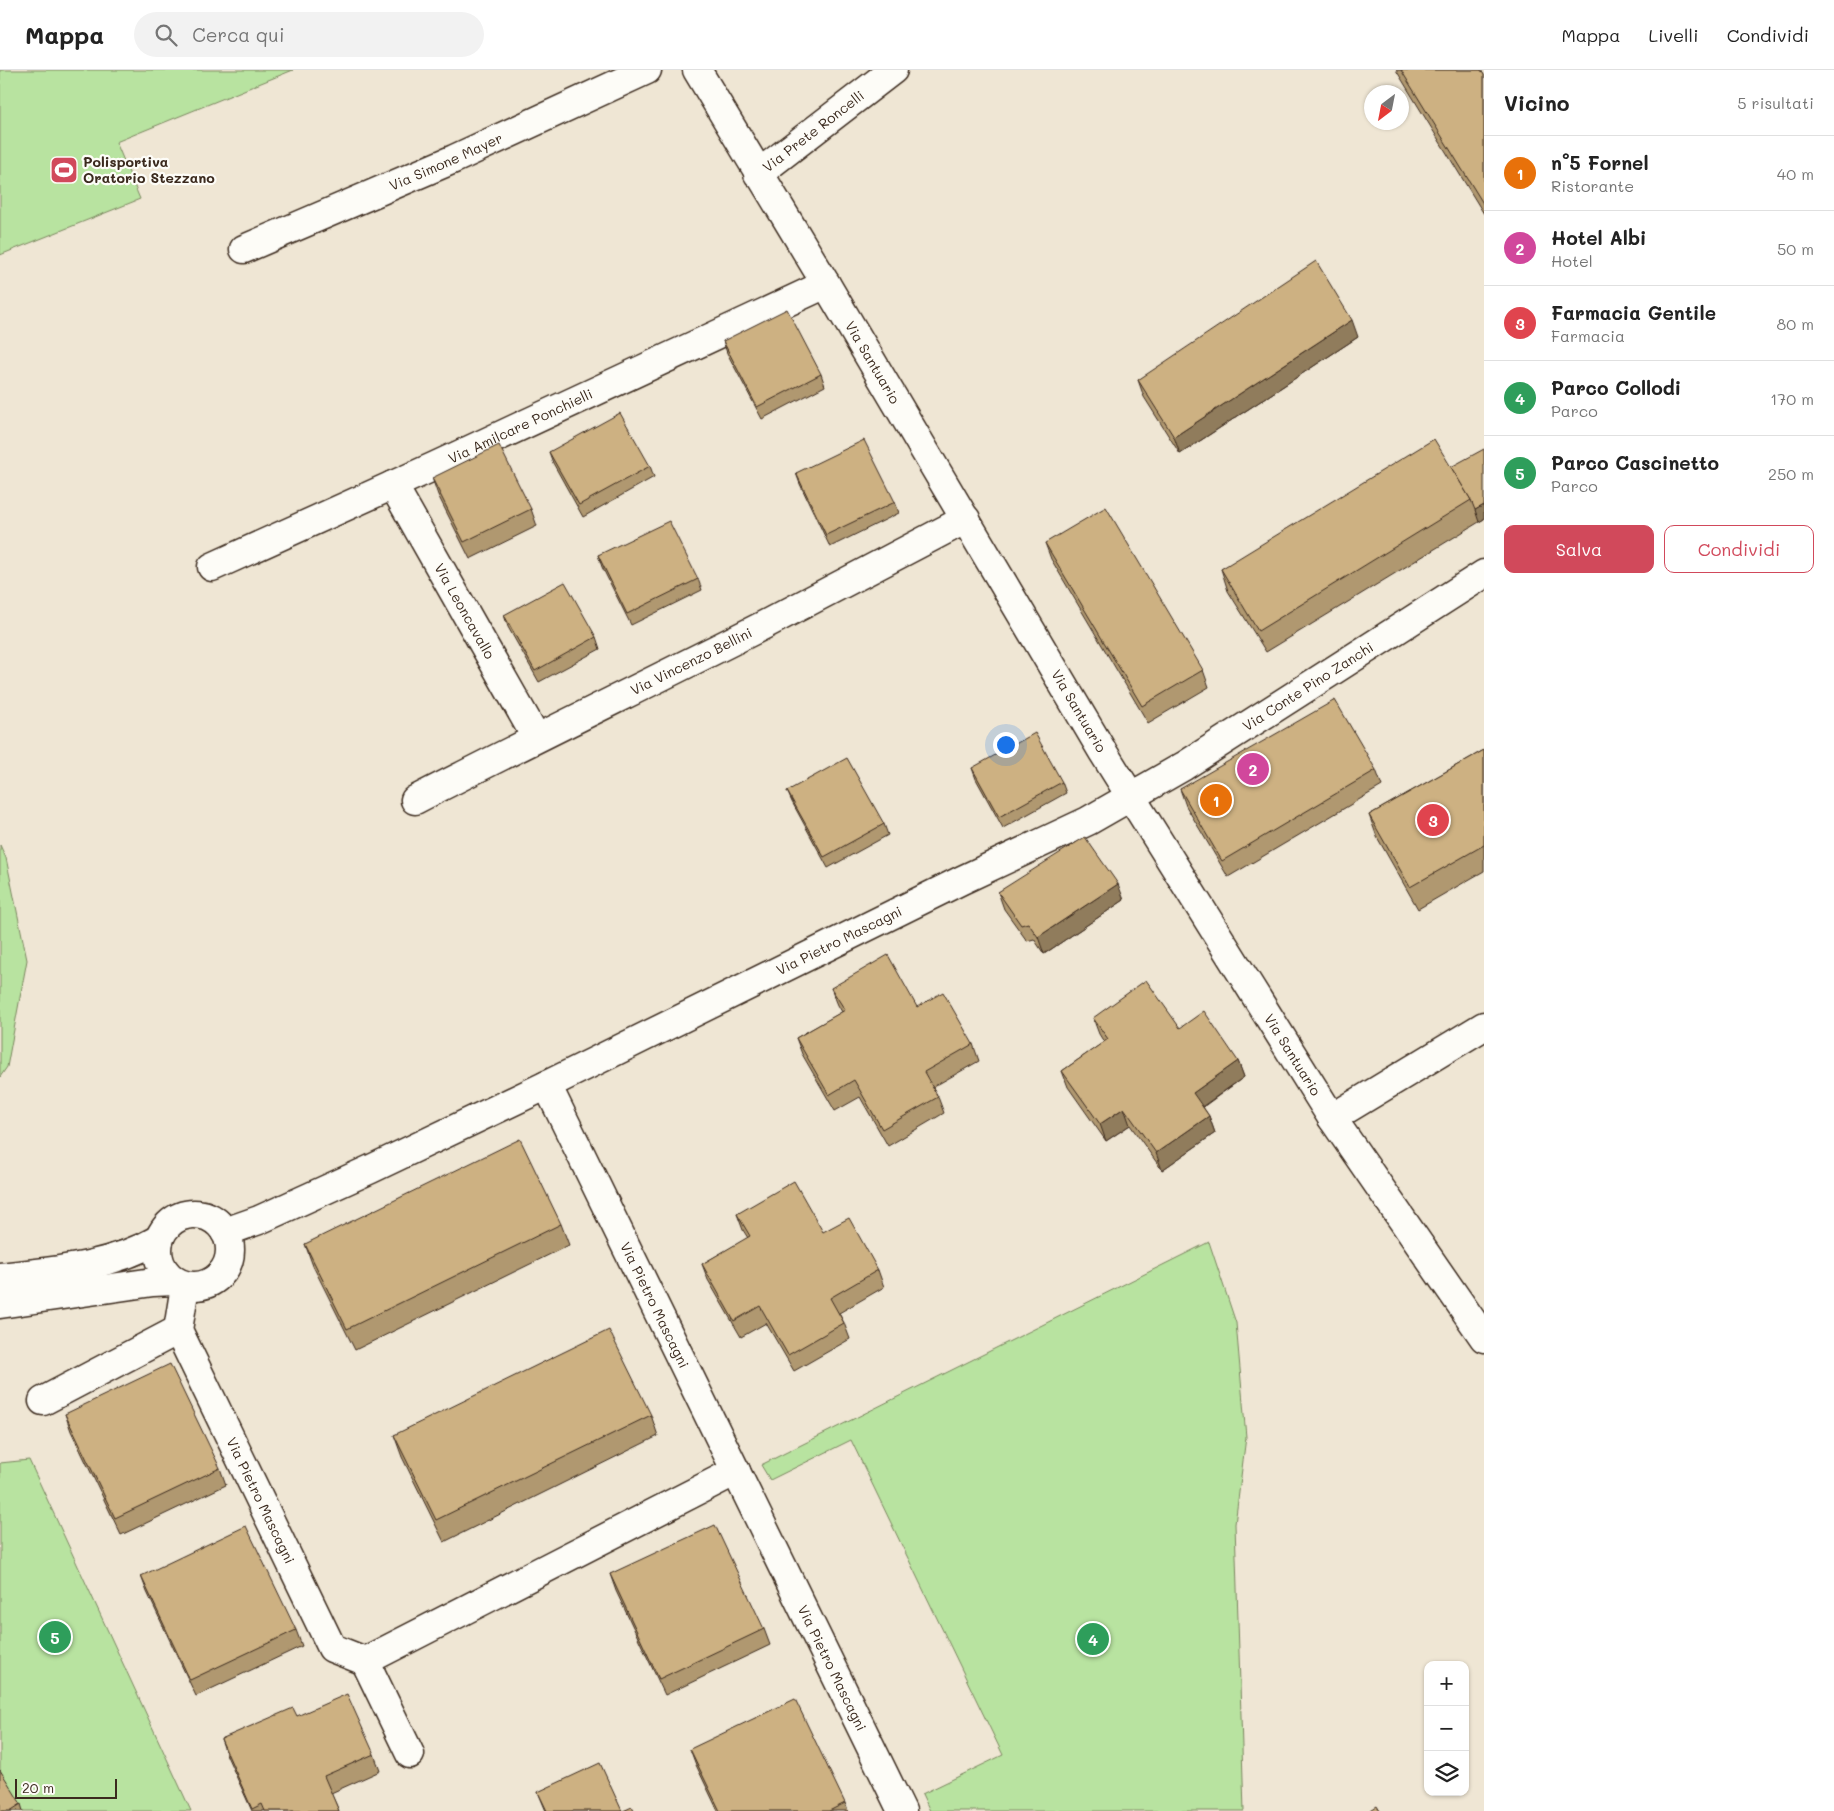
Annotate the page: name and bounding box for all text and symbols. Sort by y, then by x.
search box [134,12,484,57]
text: Mappa [25,19,104,50]
icon: search [152,21,180,49]
text: Cerca qui [192,22,284,47]
text: Mappa [1561,23,1620,47]
text: Livelli [1648,23,1699,47]
text: Condividi [1727,23,1809,47]
north arrow [1364,85,1409,130]
street label: Via Prete Roncelli [758,86,868,176]
text: Vicino [1504,89,1569,116]
text: 5 risultati [1737,92,1814,113]
street label: Via Simone Mayer [386,128,505,195]
text: n°5 Fornel [1551,150,1649,175]
place label: Polisportiva Oratorio Stezzano [83,152,215,187]
sports icon: Polisportiva Oratorio Stezzano [49,155,79,185]
text: 1 [1516,163,1524,184]
text: 40 m [1777,163,1814,184]
text: Ristorante [1551,175,1634,196]
text: Hotel Albi [1551,225,1646,250]
text: 2 [1516,238,1524,259]
text: 50 m [1777,238,1814,259]
text: Hotel [1551,250,1593,271]
text: Farmacia Gentile [1551,300,1716,325]
text: 3 [1515,313,1525,334]
text: 80 m [1777,313,1814,334]
street label: Via Santuario [841,317,905,407]
text: Farmacia [1551,325,1625,346]
text: Parco Collodi [1551,375,1681,400]
street label: Via Amilcare Ponchielli [445,384,596,468]
text: 4 [1515,388,1525,409]
text: 170 m [1770,388,1814,409]
text: Parco [1551,400,1598,421]
text: Parco Cascinetto [1551,450,1719,475]
text: 5 [1515,463,1525,484]
text: 250 m [1768,463,1814,484]
text: Parco [1551,475,1598,496]
button: Salva [1504,525,1654,573]
button: Condividi [1664,525,1814,573]
street label: Via Leoncavallo [430,560,500,662]
street label: Via Vincenzo Bellini [627,623,755,699]
street label: Via Conte Pino Zanchi [1239,637,1377,735]
street label: Via Santuario [1047,666,1111,756]
your location [993,732,1019,758]
pin: 2 [1237,750,1269,788]
pin: 1 [1200,781,1232,819]
pin: 3 [1417,801,1449,839]
street label: Via Pietro Mascagni [773,901,905,979]
street label: Via Santuario [1260,1010,1326,1099]
street label: Via Pietro Mascagni [616,1239,694,1371]
street label: Via Pietro Mascagni [222,1434,300,1567]
street label: Via Pietro Mascagni [794,1602,871,1734]
pin: 5 [39,1618,71,1656]
pin: 4 [1077,1620,1109,1658]
map controls [1424,1661,1469,1796]
button: + [1424,1661,1469,1706]
button: − [1424,1706,1469,1751]
button: layers [1424,1751,1469,1796]
scale bar [15,1776,118,1799]
text: 20 m [22,1778,54,1797]

